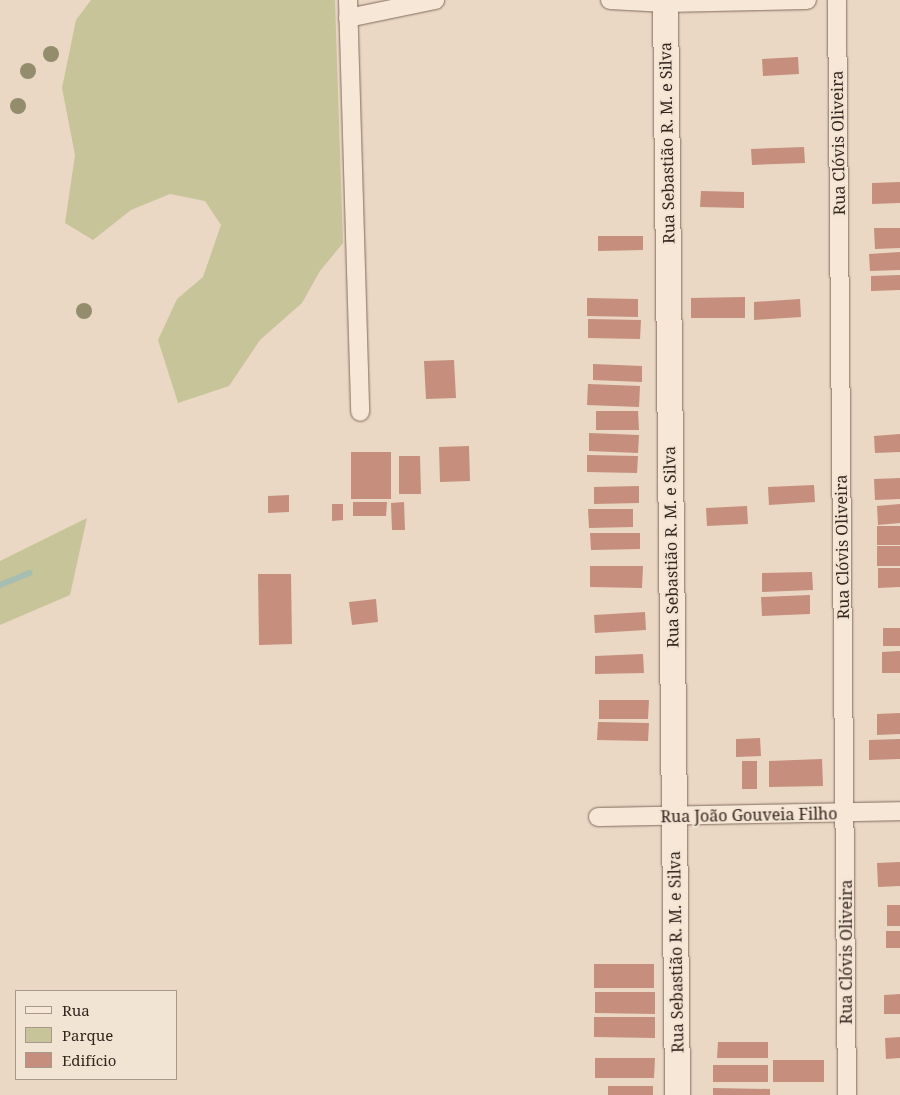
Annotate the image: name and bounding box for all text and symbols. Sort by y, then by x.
street label: Rua Sebastião R. M. e Silva [656,42,678,244]
street label: Rua Clóvis Oliveira [827,70,849,216]
street label: Rua Sebastião R. M. e Silva [660,446,682,648]
street label: Rua Clóvis Oliveira [831,474,853,620]
street label: Rua João Gouveia Filho [660,804,838,826]
street label: Rua Sebastião R. M. e Silva [665,851,687,1053]
street label: Rua Clóvis Oliveira [836,880,856,1024]
legend [15,990,178,1080]
text: Rua [62,1000,90,1020]
text: Parque [62,1025,113,1045]
text: Edifício [62,1050,117,1070]

